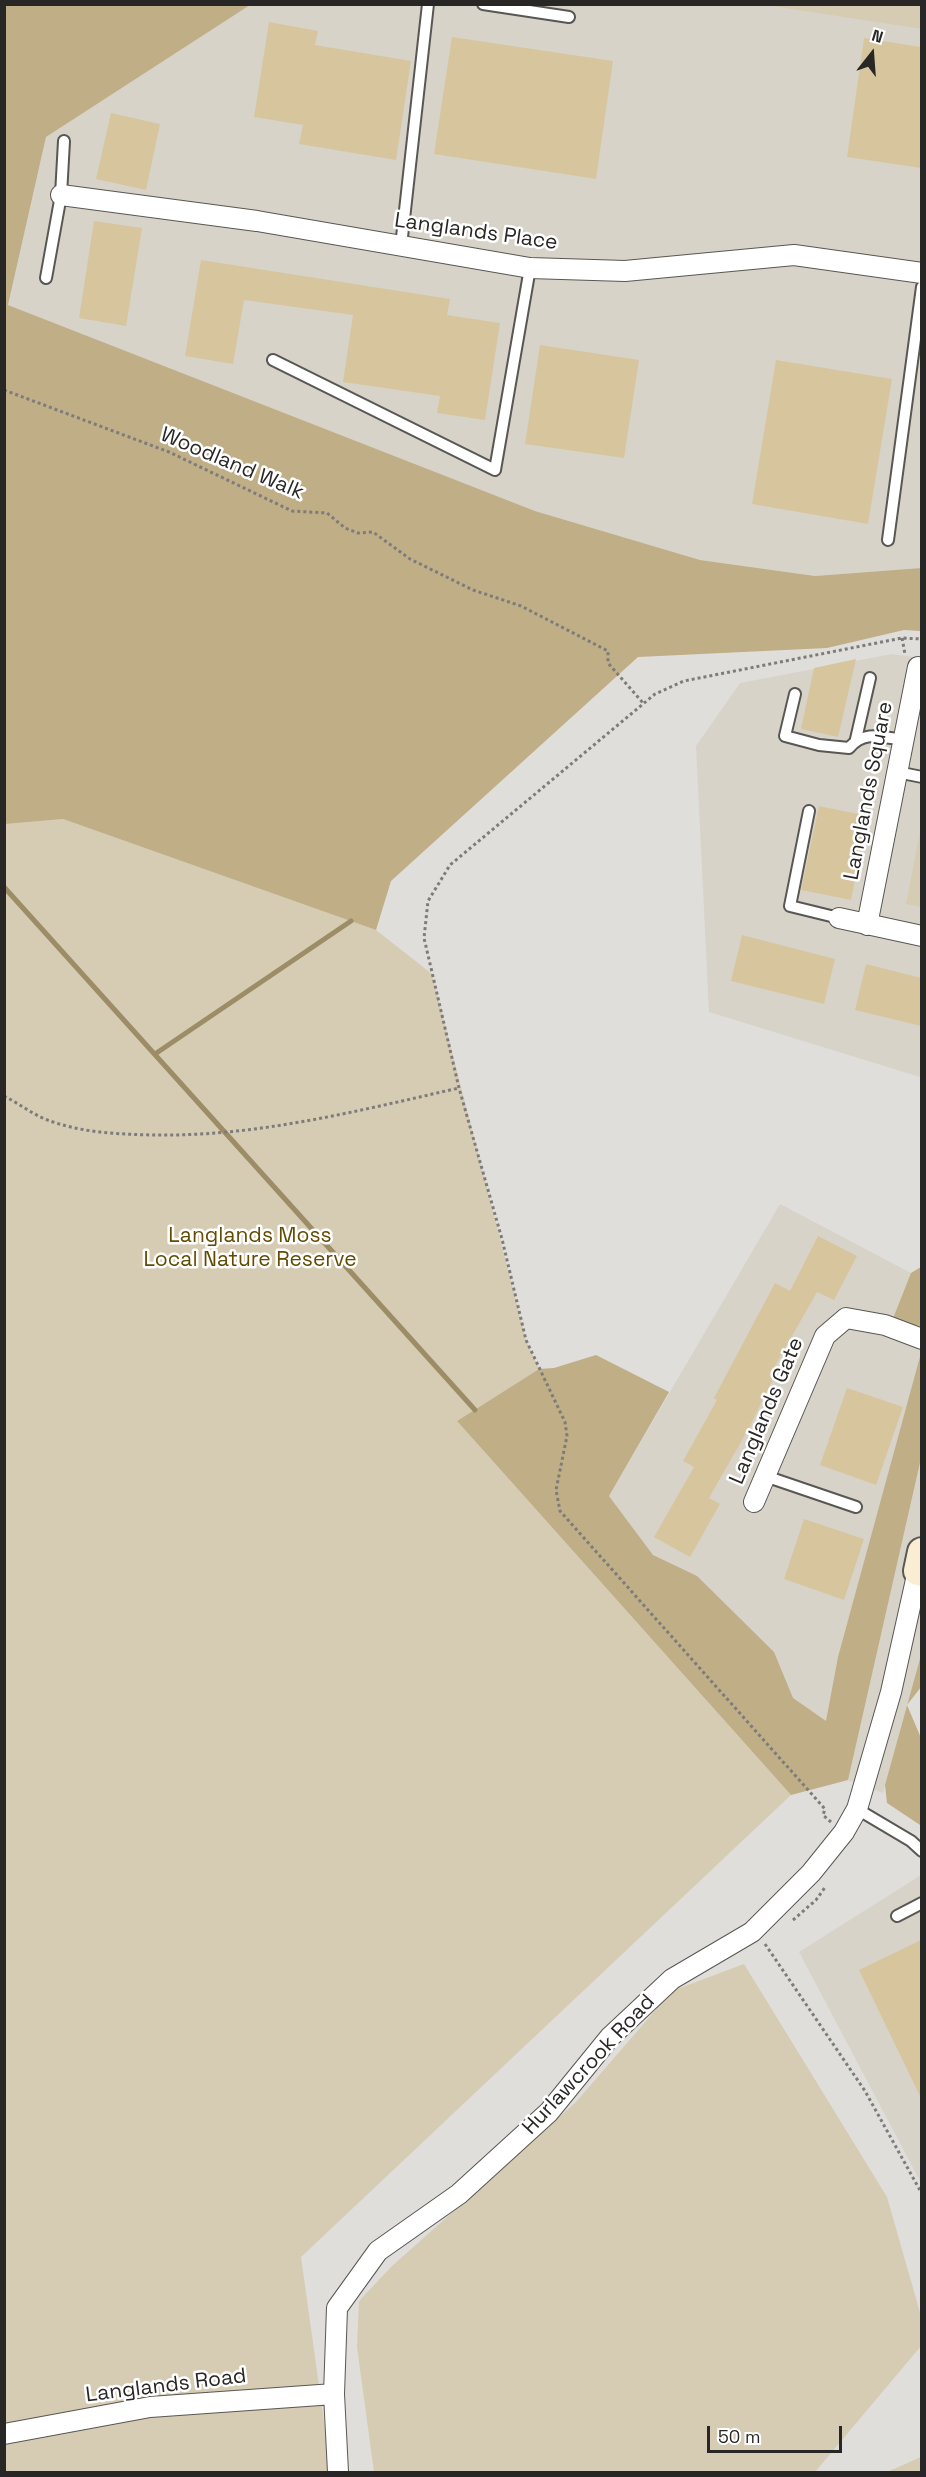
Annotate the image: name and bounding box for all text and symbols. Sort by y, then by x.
north arrow [842,24,902,84]
text: N [869,25,886,48]
street label: Langlands Place [393,208,559,256]
street label: Woodland Walk [157,422,307,506]
street label: Langlands Square [839,700,899,882]
park label: Langlands Moss Local Nature Reserve [143,1223,357,1273]
street label: Langlands Gate [725,1334,809,1488]
street label: Hurlawcrook Road [518,1990,660,2140]
street label: Langlands Road [84,2364,248,2408]
scale bar [710,2414,845,2452]
text: 50 m [718,2425,760,2448]

